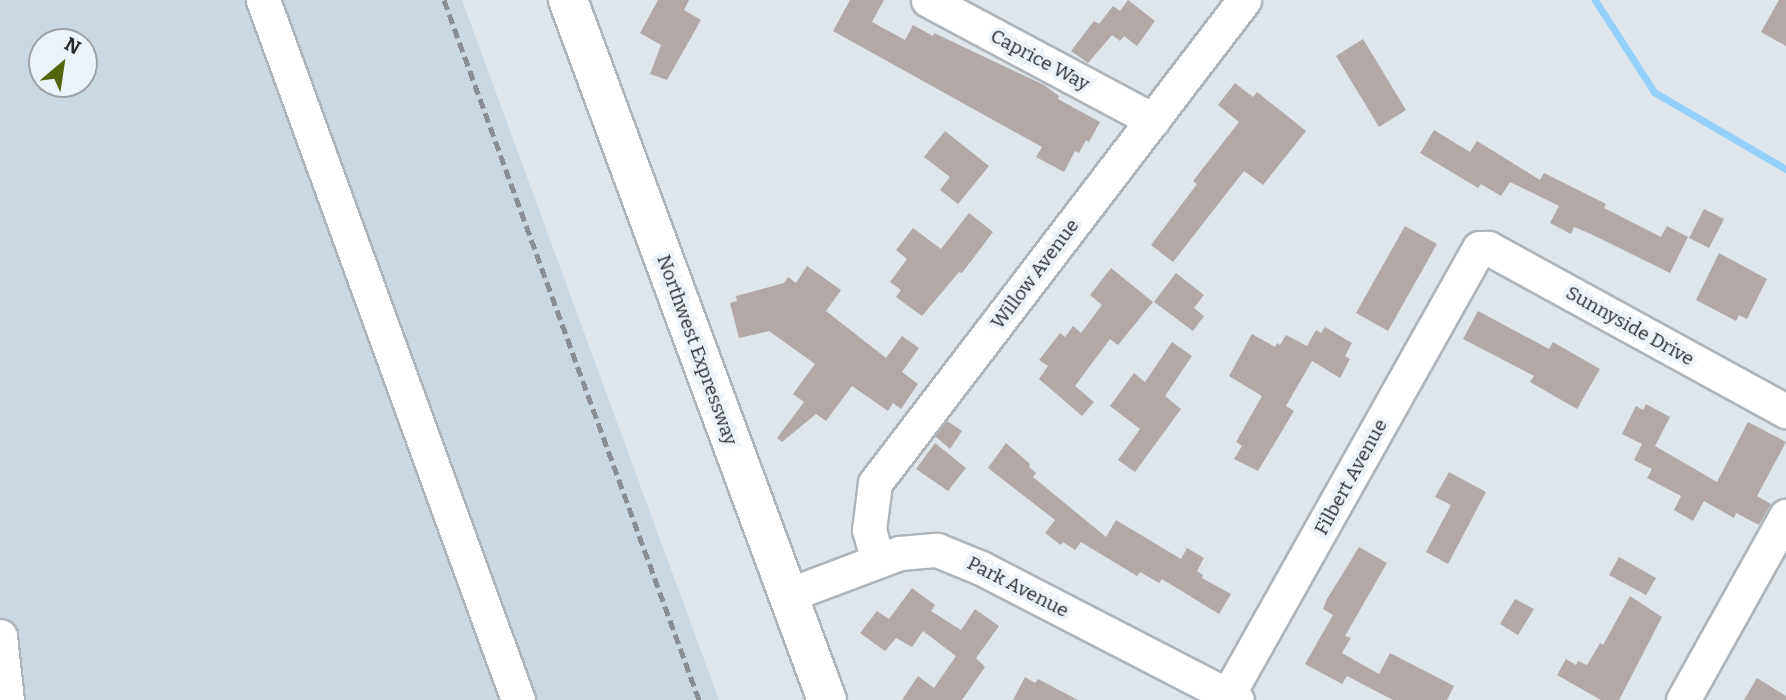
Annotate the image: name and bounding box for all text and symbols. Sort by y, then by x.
street label: Caprice Way [987,24,1093,96]
north arrow [28,28,98,98]
text: N [60,32,84,60]
street label: Willow Avenue [986,215,1084,333]
street label: Northwest Expressway [652,252,742,448]
street label: Sunnyside Drive [1562,281,1698,371]
street label: Filbert Avenue [1310,415,1392,539]
street label: Park Avenue [964,552,1072,622]

